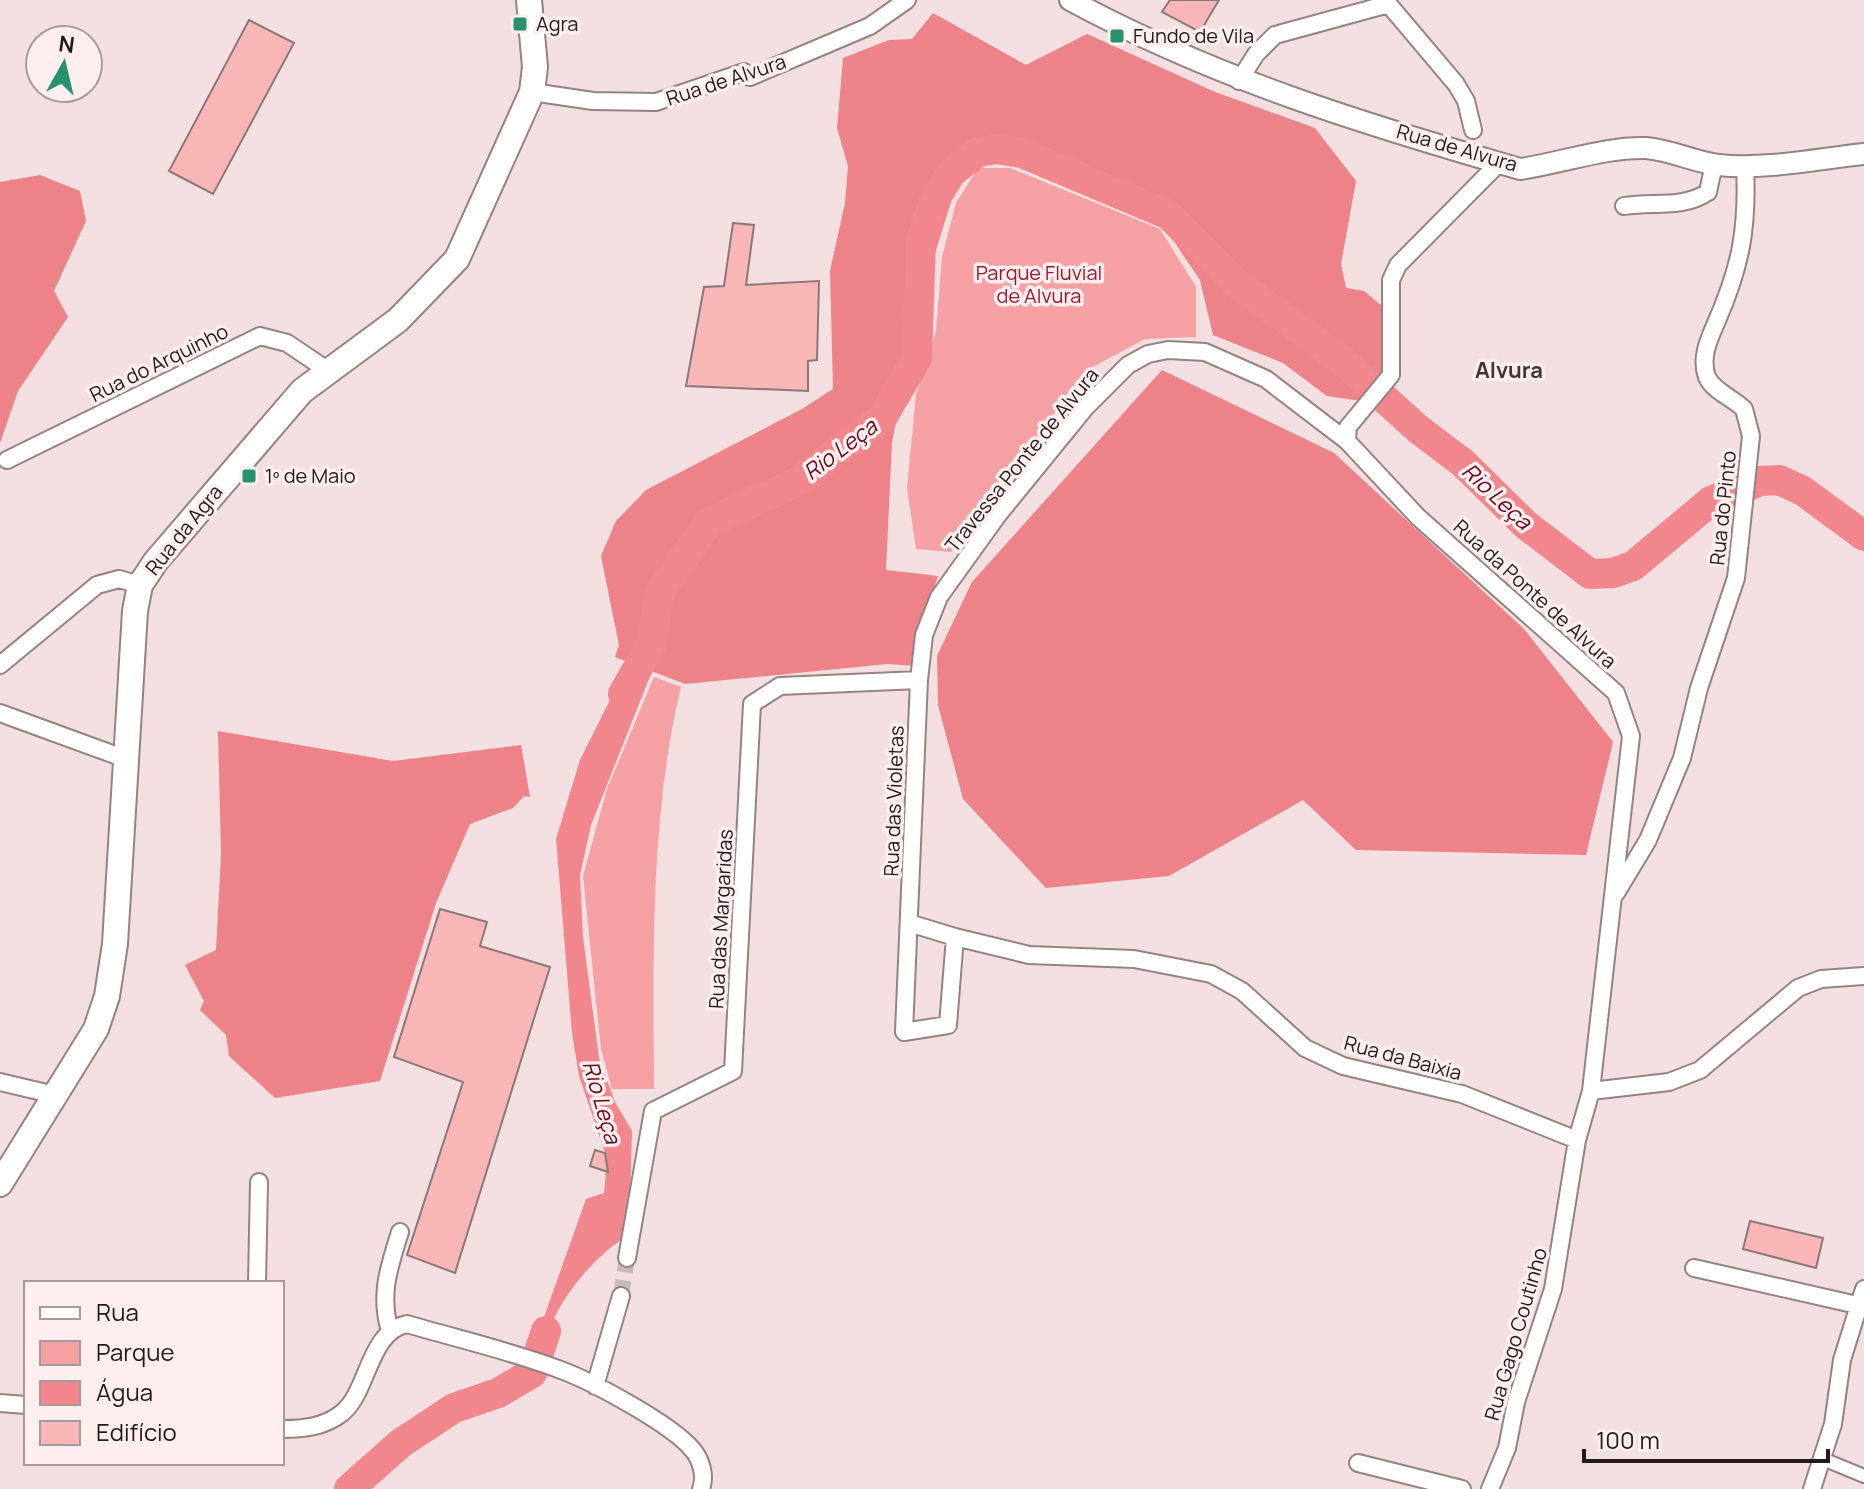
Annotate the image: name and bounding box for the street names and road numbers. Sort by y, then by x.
street label: Rua de Alvura [662,47,789,112]
street label: Rua de Alvura [1394,117,1521,178]
street label: Rua do Arquinho [85,317,233,408]
street label: Travessa Ponte de Alvura [939,362,1104,558]
street label: Rua do Pinto [1703,449,1742,567]
street label: Rua da Agra [139,479,228,581]
street label: Rua da Ponte de Alvura [1448,513,1623,674]
street label: Rua das Violetas [877,725,910,877]
street label: Rua das Margaridas [702,828,739,1010]
street label: Rua da Baixia [1341,1029,1465,1086]
street label: Rua Gago Coutinho [1478,1244,1553,1424]

